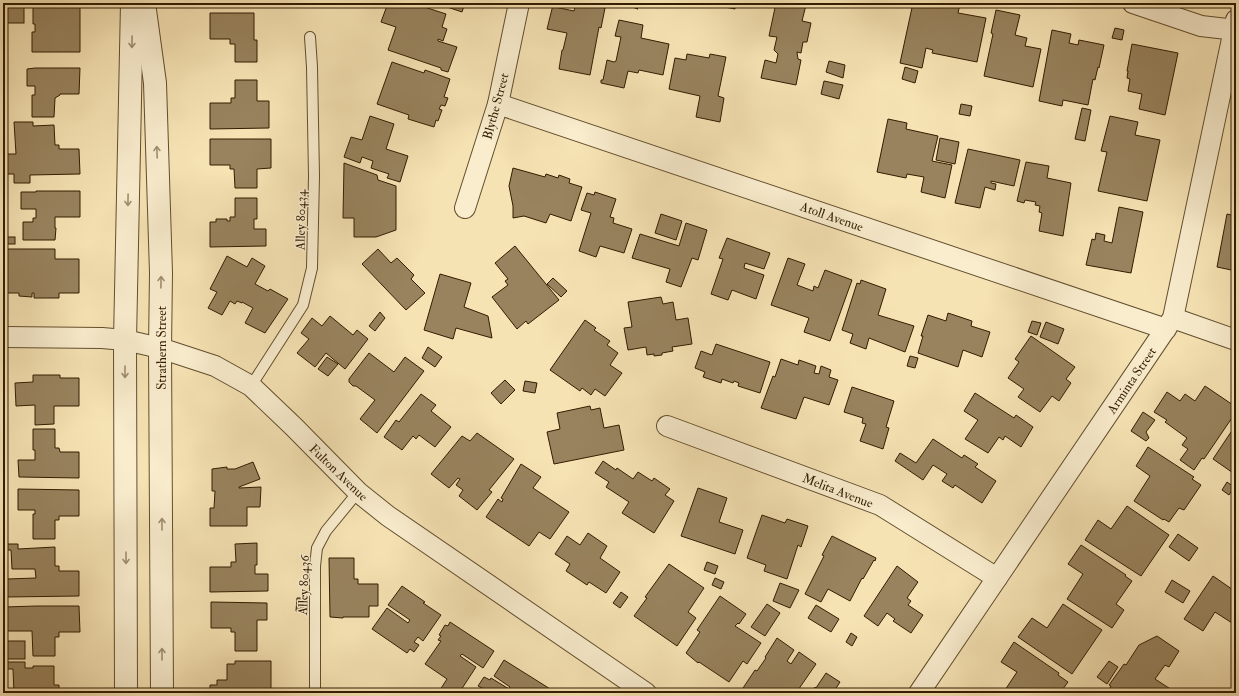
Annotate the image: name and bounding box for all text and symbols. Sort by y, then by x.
one-way arrow [128,35,135,48]
street label: Blythe Street [479,71,513,141]
one-way arrow [153,146,161,159]
street label: Alley 80434 [292,189,311,251]
one-way arrow [124,193,132,206]
street label: Atoll Avenue [797,198,866,235]
one-way arrow [157,276,165,289]
street label: Strathern Street [154,306,170,390]
street label: Arminta Street [1103,344,1160,418]
one-way arrow [121,365,129,378]
street label: Fulton Avenue [306,441,371,505]
street label: Melita Avenue [800,470,876,512]
one-way arrow [158,518,166,531]
one-way arrow [122,551,130,564]
street label: Alley 80436 [295,553,314,616]
one-way arrow [158,648,166,661]

